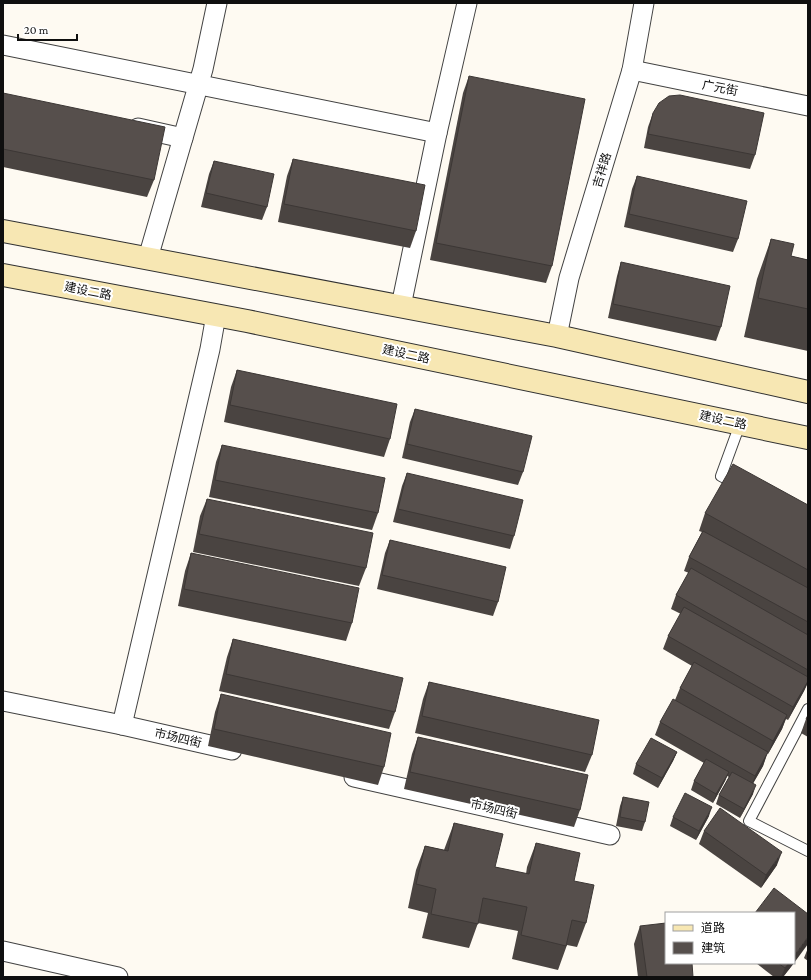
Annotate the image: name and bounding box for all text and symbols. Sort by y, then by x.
scale bar [18,16,77,42]
text: 20 m [24,23,49,37]
street label: 广元街 [701,78,739,98]
street label: 吉祥路 [590,151,614,189]
street label: 建设二路 [63,280,113,302]
street label: 建设二路 [381,342,431,366]
street label: 建设二路 [698,408,748,432]
street label: 市场四街 [153,726,203,750]
street label: 市场四街 [469,797,519,821]
legend [665,912,795,964]
text: 道路 [701,921,725,935]
text: 建筑 [701,941,725,955]

